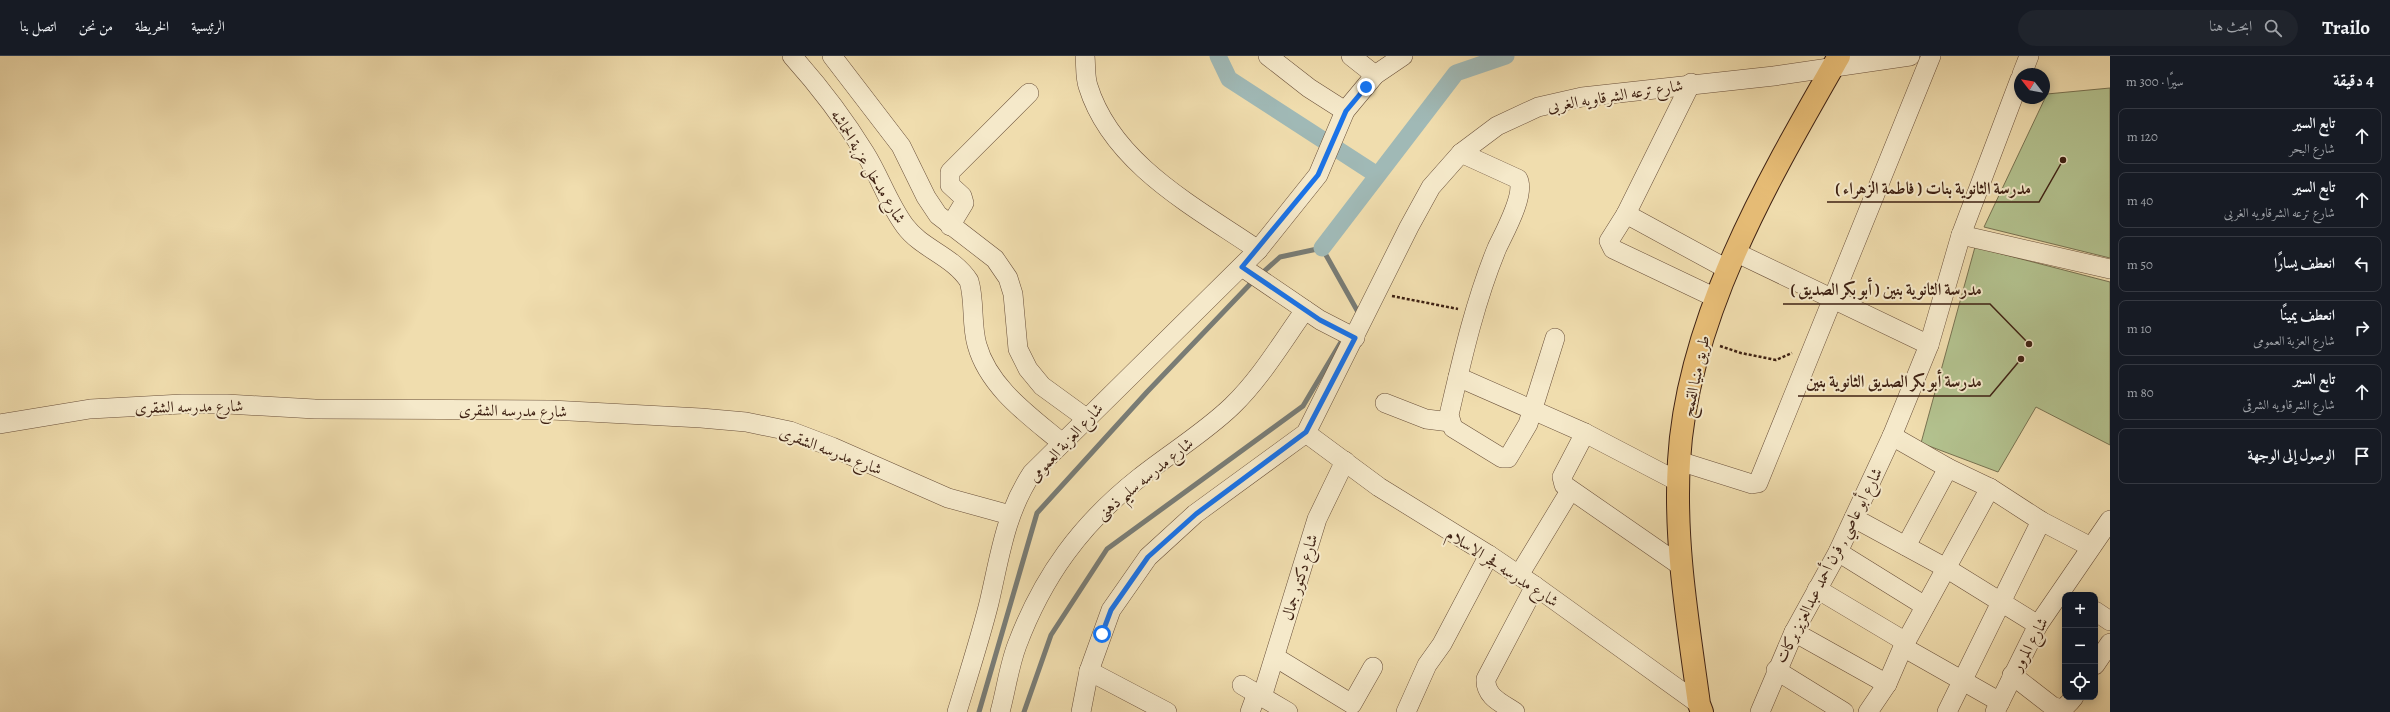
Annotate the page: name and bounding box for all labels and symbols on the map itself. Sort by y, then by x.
north arrow [2014,68,2050,104]
street label: شارع ترعه الشرقاويه الغربى [1546,74,1685,120]
route end [1357,78,1375,96]
street label: شارع مدخل عزبة الحماشه [824,105,911,229]
callout: مدرسة الثانوية بنات ( فاطمة الزهراء ) [1827,173,2039,202]
text: مدرسة الثانوية بنات ( فاطمة الزهراء ) [1835,177,2031,200]
callout: مدرسة الثانوية بنين ( أبو بكر الصديق ) [1783,275,1990,304]
text: مدرسة الثانوية بنين ( أبو بكر الصديق ) [1790,277,1982,301]
street label: طريق منيا القمح [1677,333,1718,420]
callout: مدرسة أبو بكر الصديق الثانوية بنين [1798,367,1990,396]
text: مدرسة أبو بكر الصديق الثانوية بنين [1806,369,1982,393]
street label: شارع مدرسه الشقرى [135,395,244,421]
street label: شارع العزبة العمومى [1023,398,1110,488]
street label: شارع مدرسه الشقرى [458,399,567,425]
street label: شارع مدرسه الشقرى [775,421,885,483]
street label: شارع مدرسه سليم ذهنى [1091,433,1201,529]
street label: شارع أبو عاصي , فرن أحمد عبدالعزيز بركات [1769,463,1891,669]
street label: شارع مدرسه فجر الاسلام [1440,523,1563,615]
street label: شارع دكتور جمال [1276,531,1325,624]
street label: شارع المرور [2005,614,2055,678]
route start [1093,625,1111,643]

